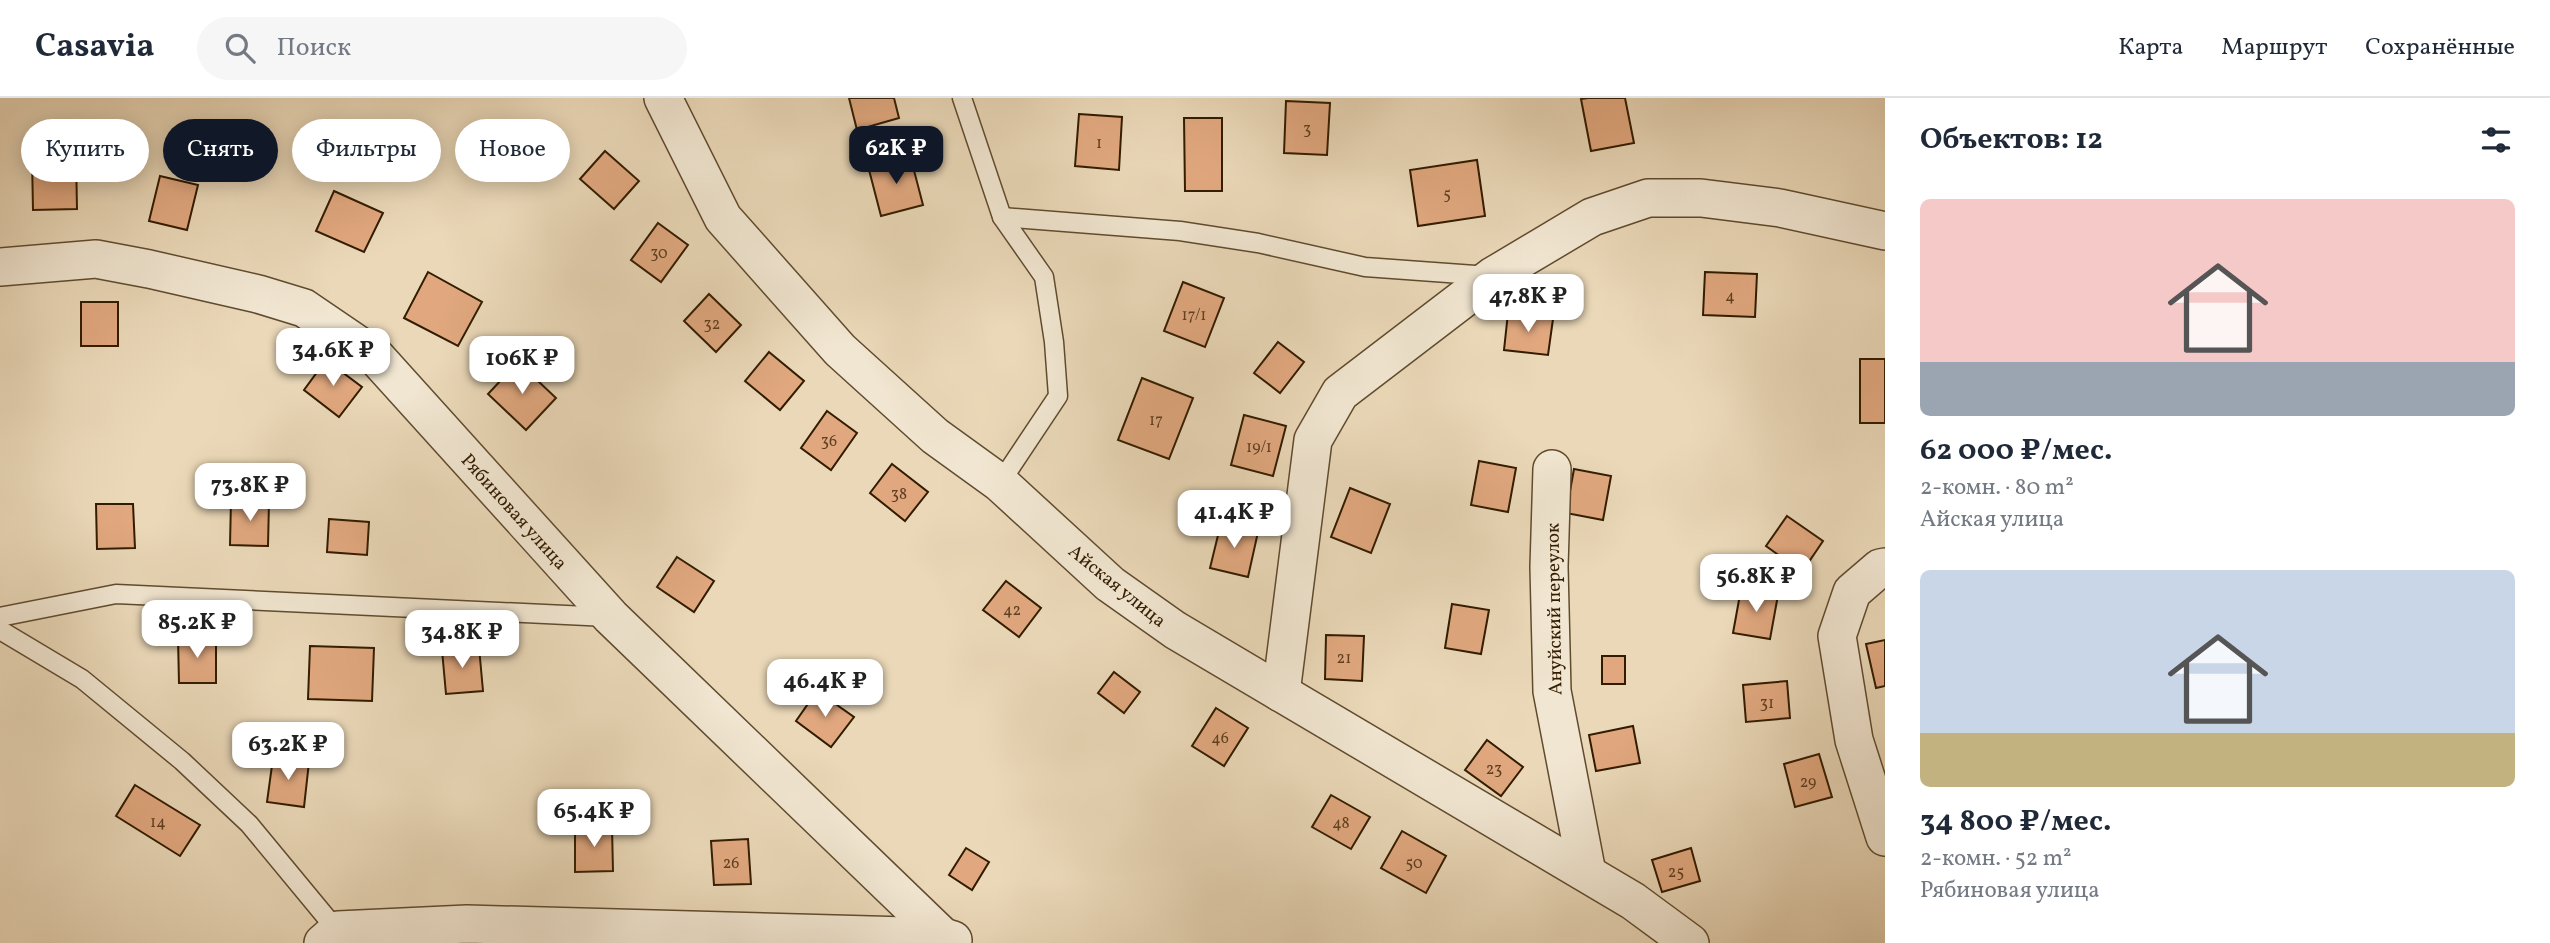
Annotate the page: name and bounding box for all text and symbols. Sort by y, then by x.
search box [197,17,687,80]
text: Casavia [35,25,155,71]
icon: search [221,29,259,67]
text: Поиск [277,30,351,66]
text: Карта [2118,31,2183,65]
text: Маршрут [2221,31,2327,65]
text: Сохранённые [2365,31,2515,65]
chip: Купить [21,119,149,182]
chip: Снять [163,119,278,182]
chip: Фильтры [292,119,441,182]
chip: Новое [455,119,570,182]
house number: 3 [1303,119,1311,141]
text: Объектов: 12 [1920,119,2103,161]
icon: filters [2477,121,2515,159]
pin: 62K ₽ [847,126,945,186]
text: 62K ₽ [865,133,927,165]
house number: 1 [1096,133,1102,155]
house number: 5 [1443,184,1451,206]
house number: 30 [650,243,668,265]
icon: home [2155,245,2281,371]
pin: 47.8K ₽ [1463,274,1593,334]
text: 47.8K ₽ [1489,281,1567,313]
house number: 4 [1725,286,1735,308]
house number: 17/1 [1182,305,1206,327]
house number: 32 [704,314,720,336]
pin: 34.6K ₽ [268,328,398,388]
text: 34.6K ₽ [292,335,374,367]
pin: 106K ₽ [465,336,579,396]
text: 106K ₽ [485,343,559,375]
house number: 17 [1149,410,1163,432]
text: 62 000 ₽/мес. [1920,430,2112,472]
house number: 36 [821,431,837,453]
house number: 19/1 [1246,437,1272,459]
street label: Рябиновая улица [454,448,573,576]
pin: 73.8K ₽ [185,464,315,523]
text: 73.8K ₽ [211,470,289,502]
text: 2-комн. · 80 m² [1920,472,2074,504]
house number: 38 [891,484,907,506]
pin: 41.4K ₽ [1169,490,1299,550]
text: 41.4K ₽ [1194,497,1274,529]
text: Айская улица [1920,504,2064,536]
street label: Ануйский переулок [1540,523,1570,695]
street label: Айская улица [1062,539,1171,634]
pin: 56.8K ₽ [1691,554,1821,614]
text: 56.8K ₽ [1716,561,1796,593]
house number: 42 [1003,600,1021,622]
pin: 85.2K ₽ [132,601,262,660]
text: 85.2K ₽ [158,607,236,639]
pin: 34.8K ₽ [397,610,527,670]
icon: home [2155,616,2281,742]
text: 34.8K ₽ [421,617,503,649]
house number: 21 [1337,648,1351,670]
pin: 46.4K ₽ [760,660,890,719]
text: 46.4K ₽ [783,666,867,698]
house number: 31 [1760,693,1774,715]
pin: 63.2K ₽ [223,722,353,782]
house number: 46 [1211,728,1229,750]
text: 63.2K ₽ [248,729,328,761]
house number: 23 [1486,759,1502,781]
house number: 29 [1800,772,1816,794]
pin: 65.4K ₽ [529,790,659,849]
text: 65.4K ₽ [553,796,635,828]
text: 34 800 ₽/мес. [1920,801,2111,843]
house number: 14 [150,812,166,834]
house number: 48 [1332,813,1350,835]
text: 2-комн. · 52 m² [1920,843,2072,875]
house number: 26 [723,853,739,875]
house number: 50 [1406,853,1423,875]
house number: 25 [1668,862,1684,884]
text: Рябиновая улица [1920,875,2100,907]

